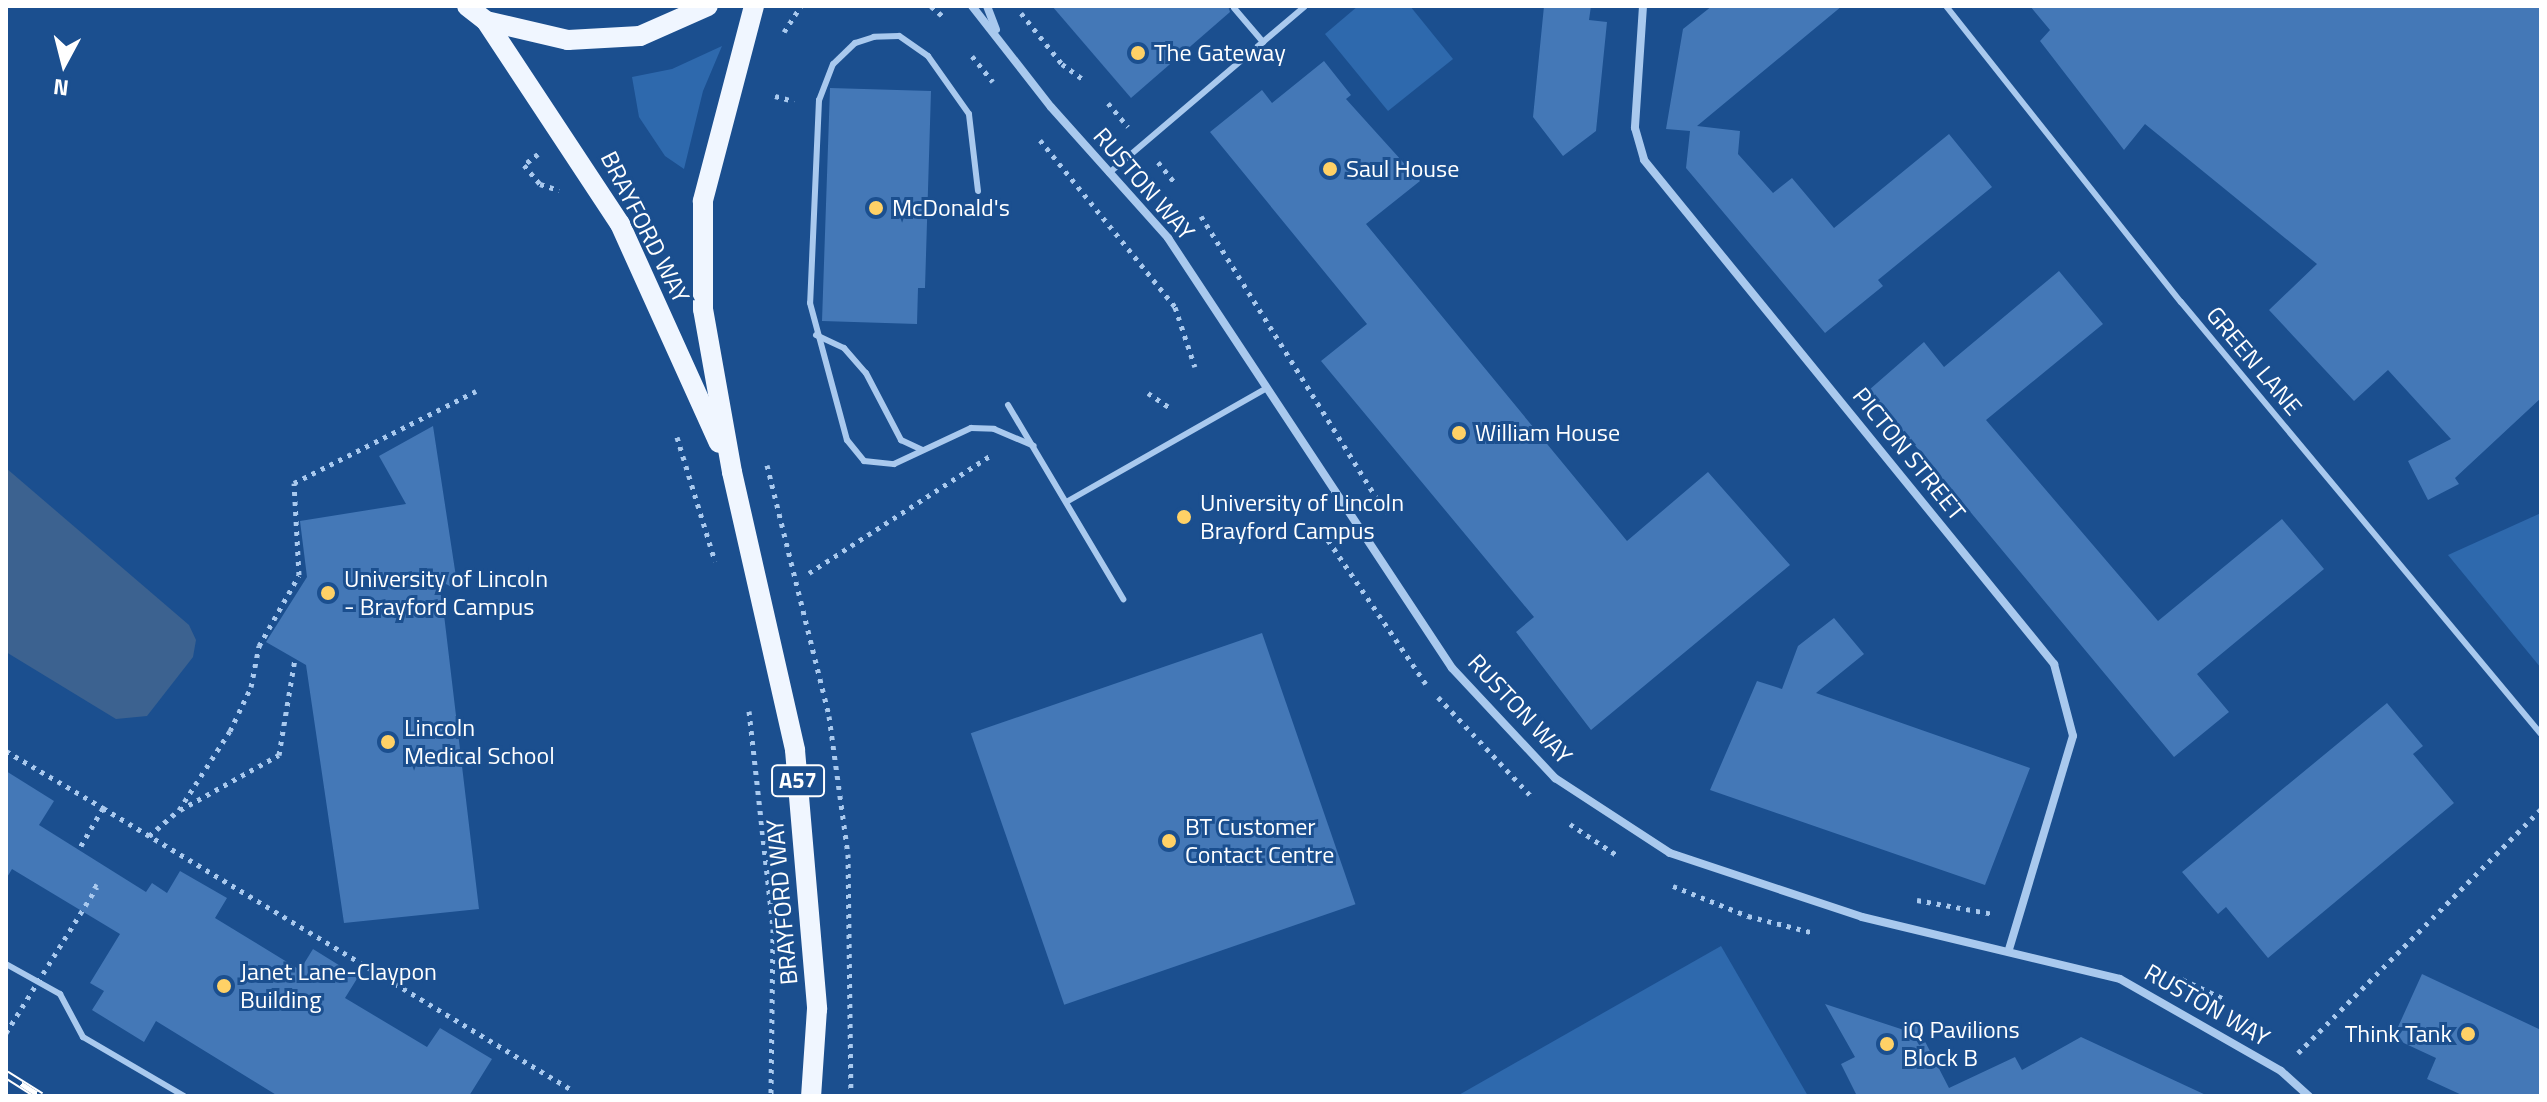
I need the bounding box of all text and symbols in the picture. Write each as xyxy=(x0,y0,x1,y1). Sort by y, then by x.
north arrow xyxy=(24,24,104,104)
place label: The Gateway xyxy=(1154,39,1286,67)
marker: The Gateway xyxy=(1129,44,1147,62)
text: N xyxy=(51,70,71,106)
street label: RUSTON WAY xyxy=(1087,122,1201,246)
street label: BRAYFORD WAY xyxy=(594,146,696,308)
place label: Saul House xyxy=(1346,155,1459,183)
marker: Saul House xyxy=(1321,160,1339,178)
place label: McDonald's xyxy=(892,194,1010,222)
marker: McDonald's xyxy=(867,199,885,217)
street label: GREEN LANE xyxy=(2200,301,2308,421)
street label: PICTON STREET xyxy=(1847,382,1971,526)
place label: William House xyxy=(1475,419,1620,447)
marker: William House xyxy=(1450,424,1468,442)
place label: University of Lincoln Brayford Campus xyxy=(1200,489,1404,545)
marker: University of Lincoln Brayford Campus xyxy=(1175,508,1193,526)
place label: University of Lincoln - Brayford Campus xyxy=(344,565,548,621)
marker: University of Lincoln - Brayford Campus xyxy=(319,584,337,602)
street label: RUSTON WAY xyxy=(1462,648,1578,770)
place label: Lincoln Medical School xyxy=(404,714,555,770)
marker: Lincoln Medical School xyxy=(379,733,397,751)
road number: A57 xyxy=(770,763,826,799)
place label: BT Customer Contact Centre xyxy=(1185,813,1334,869)
street label: BRAYFORD WAY xyxy=(760,818,804,986)
marker: BT Customer Contact Centre xyxy=(1160,832,1178,850)
place label: Janet Lane-Claypon Building xyxy=(240,958,437,1014)
street label: RUSTON WAY xyxy=(2139,958,2275,1052)
marker: Janet Lane-Claypon Building xyxy=(215,977,233,995)
place label: iQ Pavilions Block B xyxy=(1903,1016,2020,1072)
place label: Think Tank xyxy=(2345,1020,2452,1048)
marker: Think Tank xyxy=(2459,1025,2477,1043)
marker: iQ Pavilions Block B xyxy=(1878,1035,1896,1053)

